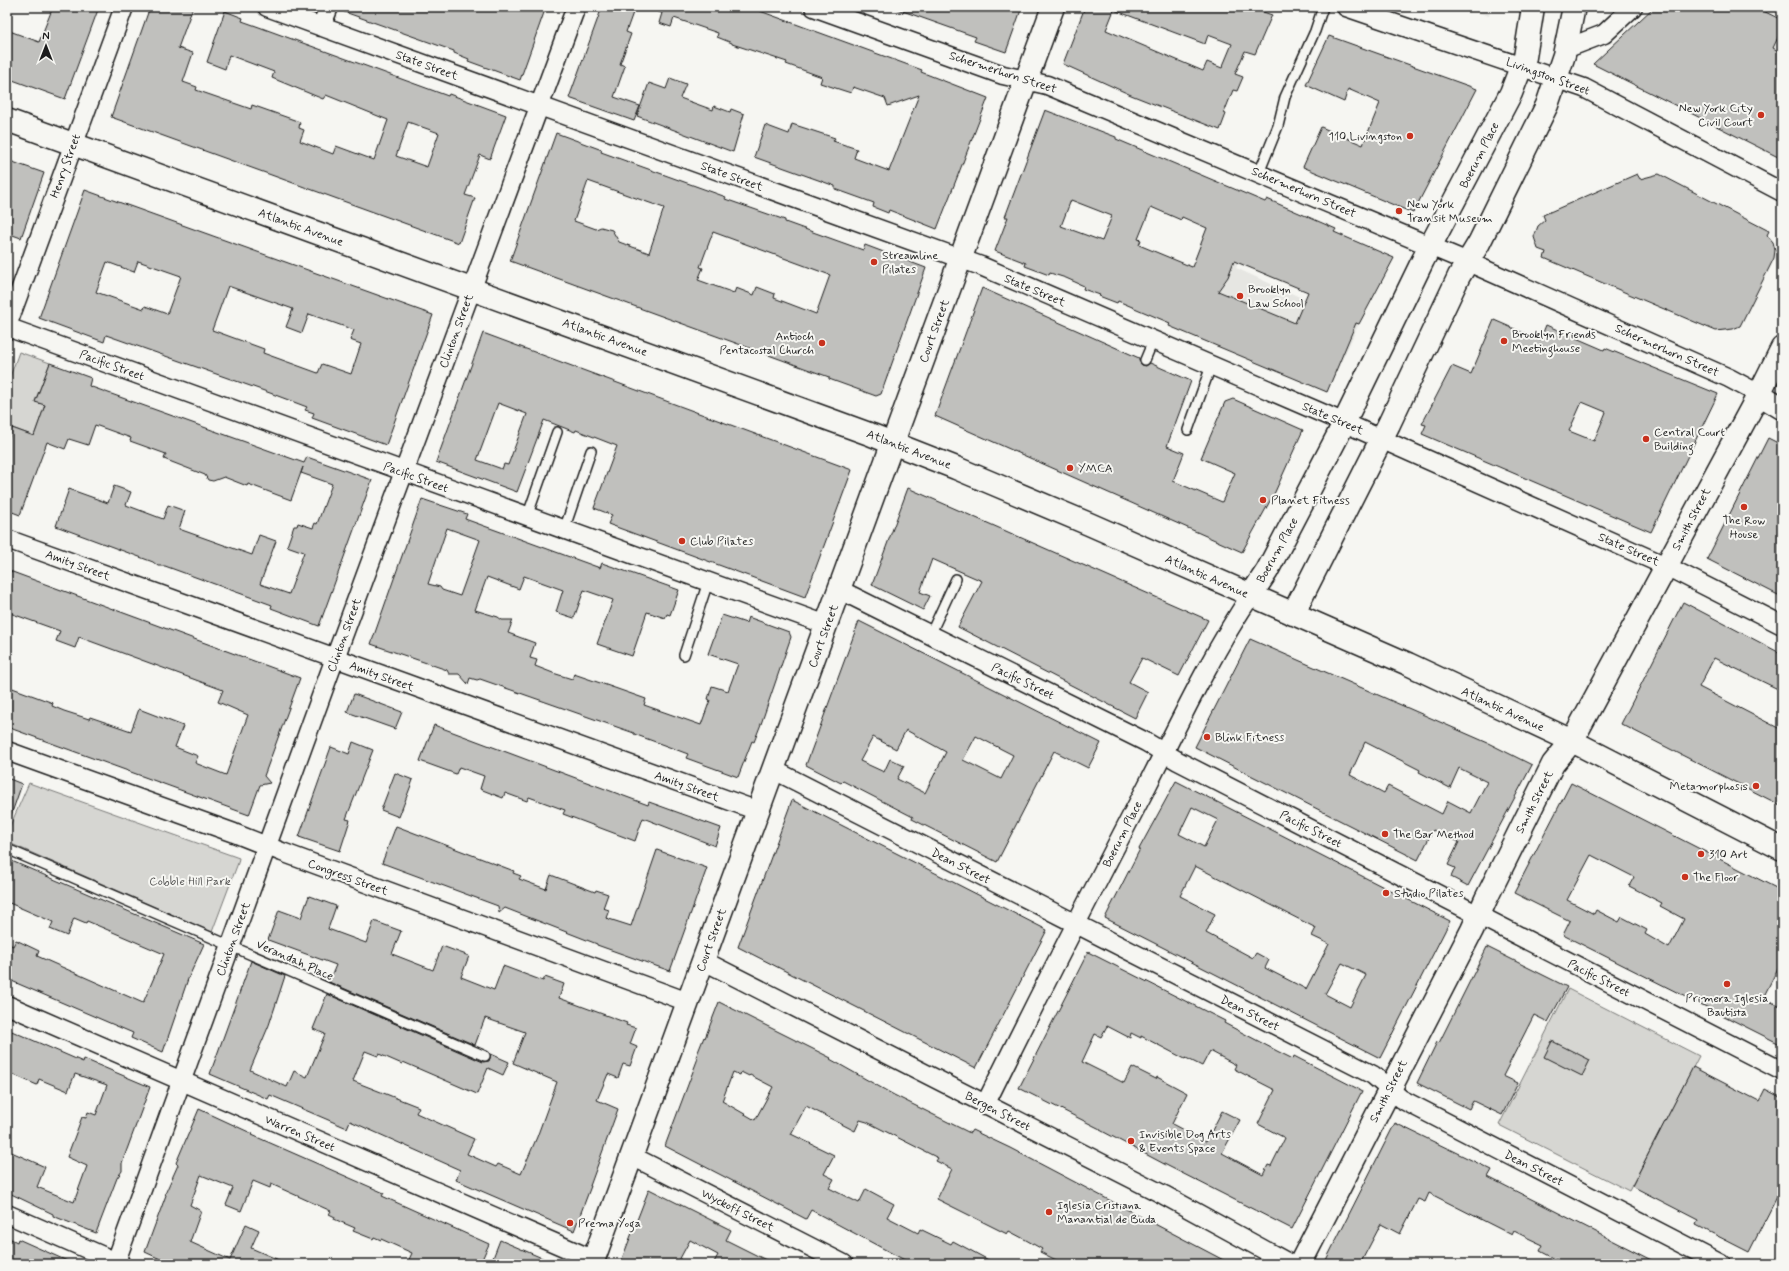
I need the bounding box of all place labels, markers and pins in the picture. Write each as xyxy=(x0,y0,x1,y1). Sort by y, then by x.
place label: New York City Civil Court xyxy=(1679,101,1753,131)
marker: New York City Civil Court xyxy=(1756,110,1766,120)
place label: 110 Livingston xyxy=(1329,129,1402,145)
marker: 110 Livingston xyxy=(1405,131,1415,141)
place label: New York Transit Museum xyxy=(1407,197,1493,227)
marker: New York Transit Museum xyxy=(1394,206,1404,216)
place label: Streamline Pilates xyxy=(882,248,938,278)
marker: Streamline Pilates xyxy=(869,257,879,267)
place label: Brooklyn Law School xyxy=(1248,282,1304,312)
marker: Brooklyn Law School xyxy=(1235,291,1245,301)
place label: Brooklyn Friends Meetinghouse xyxy=(1512,327,1596,358)
place label: Antioch Pentacostal Church xyxy=(719,329,814,359)
marker: Brooklyn Friends Meetinghouse xyxy=(1499,336,1509,346)
marker: Antioch Pentacostal Church xyxy=(817,338,827,348)
place label: Central Court Building xyxy=(1654,425,1726,456)
marker: Central Court Building xyxy=(1641,434,1651,444)
place label: YMCA xyxy=(1078,461,1113,477)
marker: YMCA xyxy=(1065,463,1075,473)
place label: Planet Fitness xyxy=(1271,493,1350,509)
marker: Planet Fitness xyxy=(1258,495,1268,505)
marker: The Row House xyxy=(1739,502,1749,512)
place label: The Row House xyxy=(1723,513,1765,543)
place label: Club Pilates xyxy=(690,534,754,550)
marker: Club Pilates xyxy=(677,536,687,546)
place label: Blink Fitness xyxy=(1215,730,1285,746)
marker: Blink Fitness xyxy=(1202,732,1212,742)
place label: Metamorphosis xyxy=(1669,779,1748,795)
marker: Metamorphosis xyxy=(1751,781,1761,791)
place label: The Bar Method xyxy=(1393,827,1474,843)
marker: The Bar Method xyxy=(1380,829,1390,839)
place label: 310 Art xyxy=(1709,847,1748,863)
marker: 310 Art xyxy=(1696,849,1706,859)
place label: The Floor xyxy=(1693,870,1738,886)
marker: The Floor xyxy=(1680,872,1690,882)
place label: Studio Pilates xyxy=(1394,886,1464,902)
marker: Studio Pilates xyxy=(1381,888,1391,898)
marker: Primera Iglesia Bautista xyxy=(1722,979,1732,989)
place label: Primera Iglesia Bautista xyxy=(1686,991,1768,1021)
place label: Invisible Dog Arts & Events Space xyxy=(1139,1127,1232,1157)
marker: Invisible Dog Arts & Events Space xyxy=(1126,1136,1136,1146)
place label: Iglesia Cristiana Manantial de Buda xyxy=(1057,1198,1156,1228)
marker: Iglesia Cristiana Manantial de Buda xyxy=(1044,1207,1054,1217)
place label: Prema Yoga xyxy=(578,1216,641,1233)
marker: Prema Yoga xyxy=(565,1218,575,1228)

